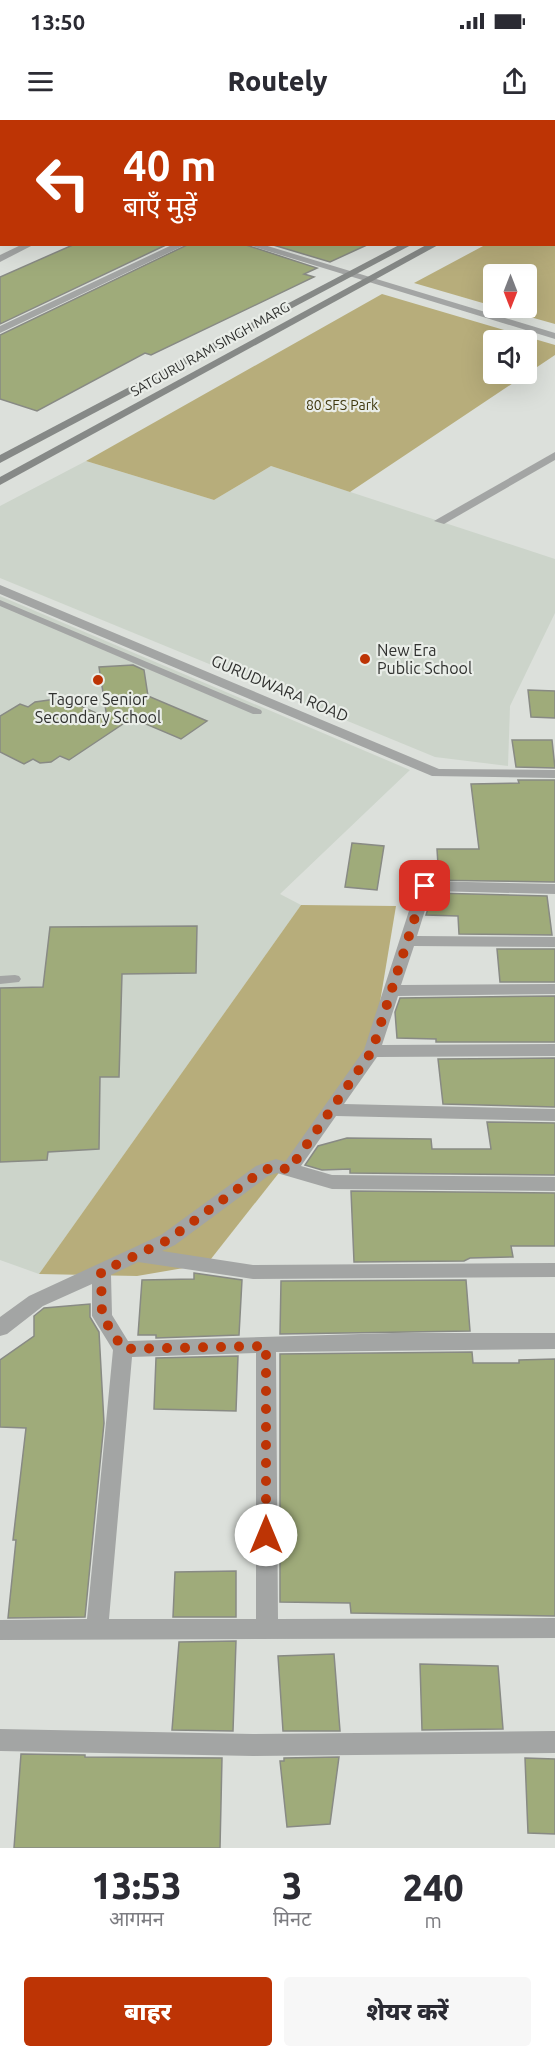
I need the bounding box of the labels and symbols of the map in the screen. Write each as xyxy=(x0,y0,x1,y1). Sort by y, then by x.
north arrow xyxy=(483,264,537,318)
street label: SATGURU RAM SINGH MARG xyxy=(128,298,292,400)
park label: 80 SFS Park xyxy=(306,397,378,413)
place label: New Era Public School xyxy=(377,641,472,677)
street label: GURUDWARA ROAD xyxy=(209,651,351,725)
marker: New Era Public School xyxy=(358,652,372,666)
marker: Tagore Senior Secondary School xyxy=(91,673,105,687)
place label: Tagore Senior Secondary School xyxy=(35,690,161,726)
pin xyxy=(399,860,450,911)
position arrow xyxy=(234,1503,298,1567)

